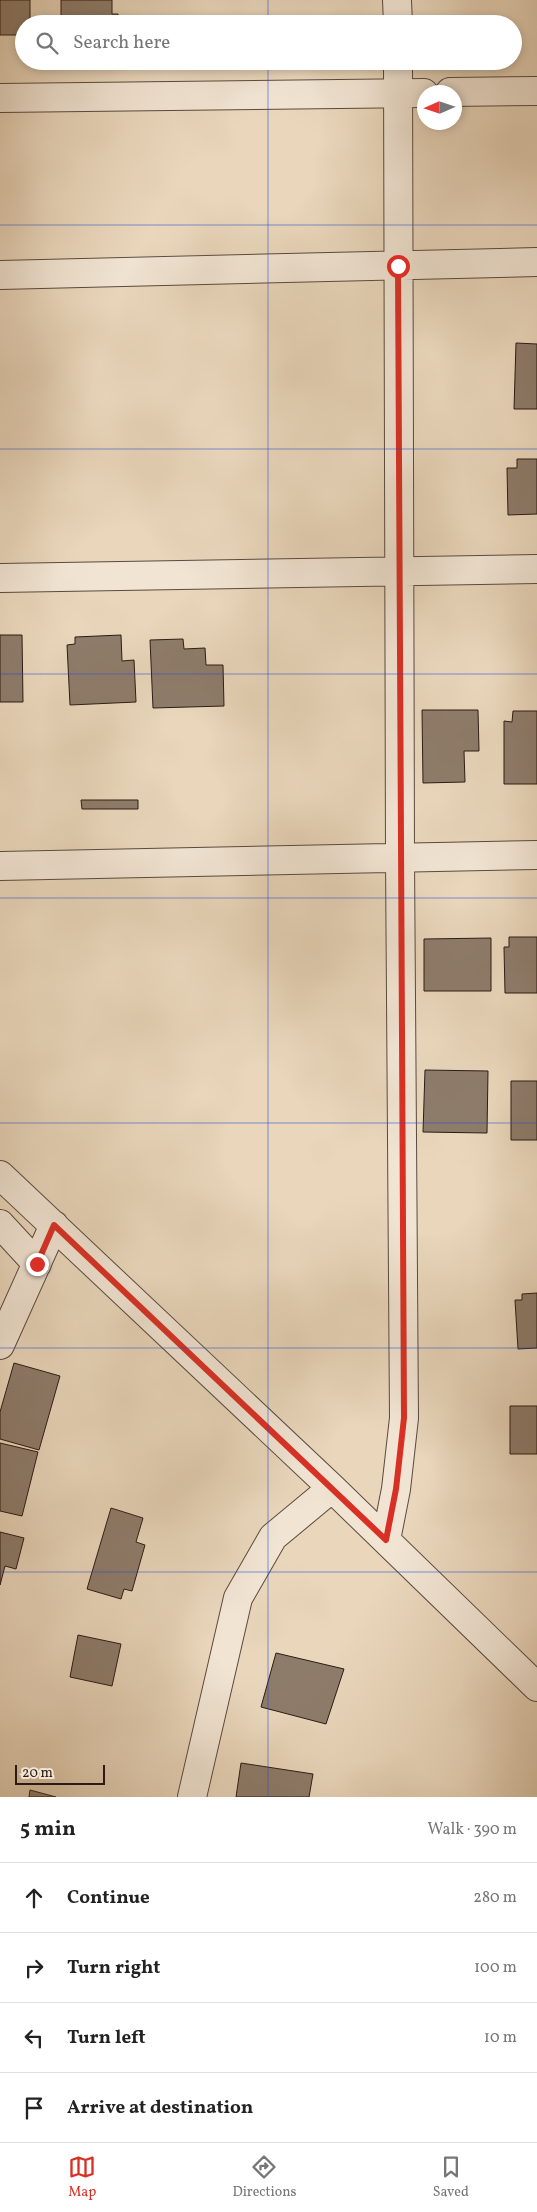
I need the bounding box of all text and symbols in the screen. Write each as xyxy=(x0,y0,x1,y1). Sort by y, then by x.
search box xyxy=(15,15,522,70)
icon: search xyxy=(33,29,61,57)
text: Search here xyxy=(73,30,170,56)
north arrow xyxy=(417,85,462,130)
route start xyxy=(387,255,410,278)
route end xyxy=(26,1253,49,1276)
scale bar xyxy=(15,1762,105,1785)
text: 20 m xyxy=(22,1764,53,1783)
text: 5 min xyxy=(20,1815,76,1844)
text: Walk · 390 m xyxy=(428,1819,517,1841)
icon: ahead xyxy=(20,1884,48,1912)
text: Continue xyxy=(67,1885,150,1911)
text: 280 m xyxy=(473,1887,517,1909)
icon: right xyxy=(20,1954,48,1982)
text: Turn right xyxy=(67,1955,160,1981)
text: 100 m xyxy=(474,1957,517,1979)
icon: left xyxy=(20,2024,48,2052)
text: Turn left xyxy=(67,2025,146,2051)
text: 10 m xyxy=(484,2027,517,2049)
icon: arrive xyxy=(20,2094,48,2122)
text: Arrive at destination xyxy=(67,2095,253,2121)
tab: Map xyxy=(68,2153,96,2202)
tab: Directions xyxy=(232,2153,297,2202)
tab: Saved xyxy=(433,2153,469,2202)

